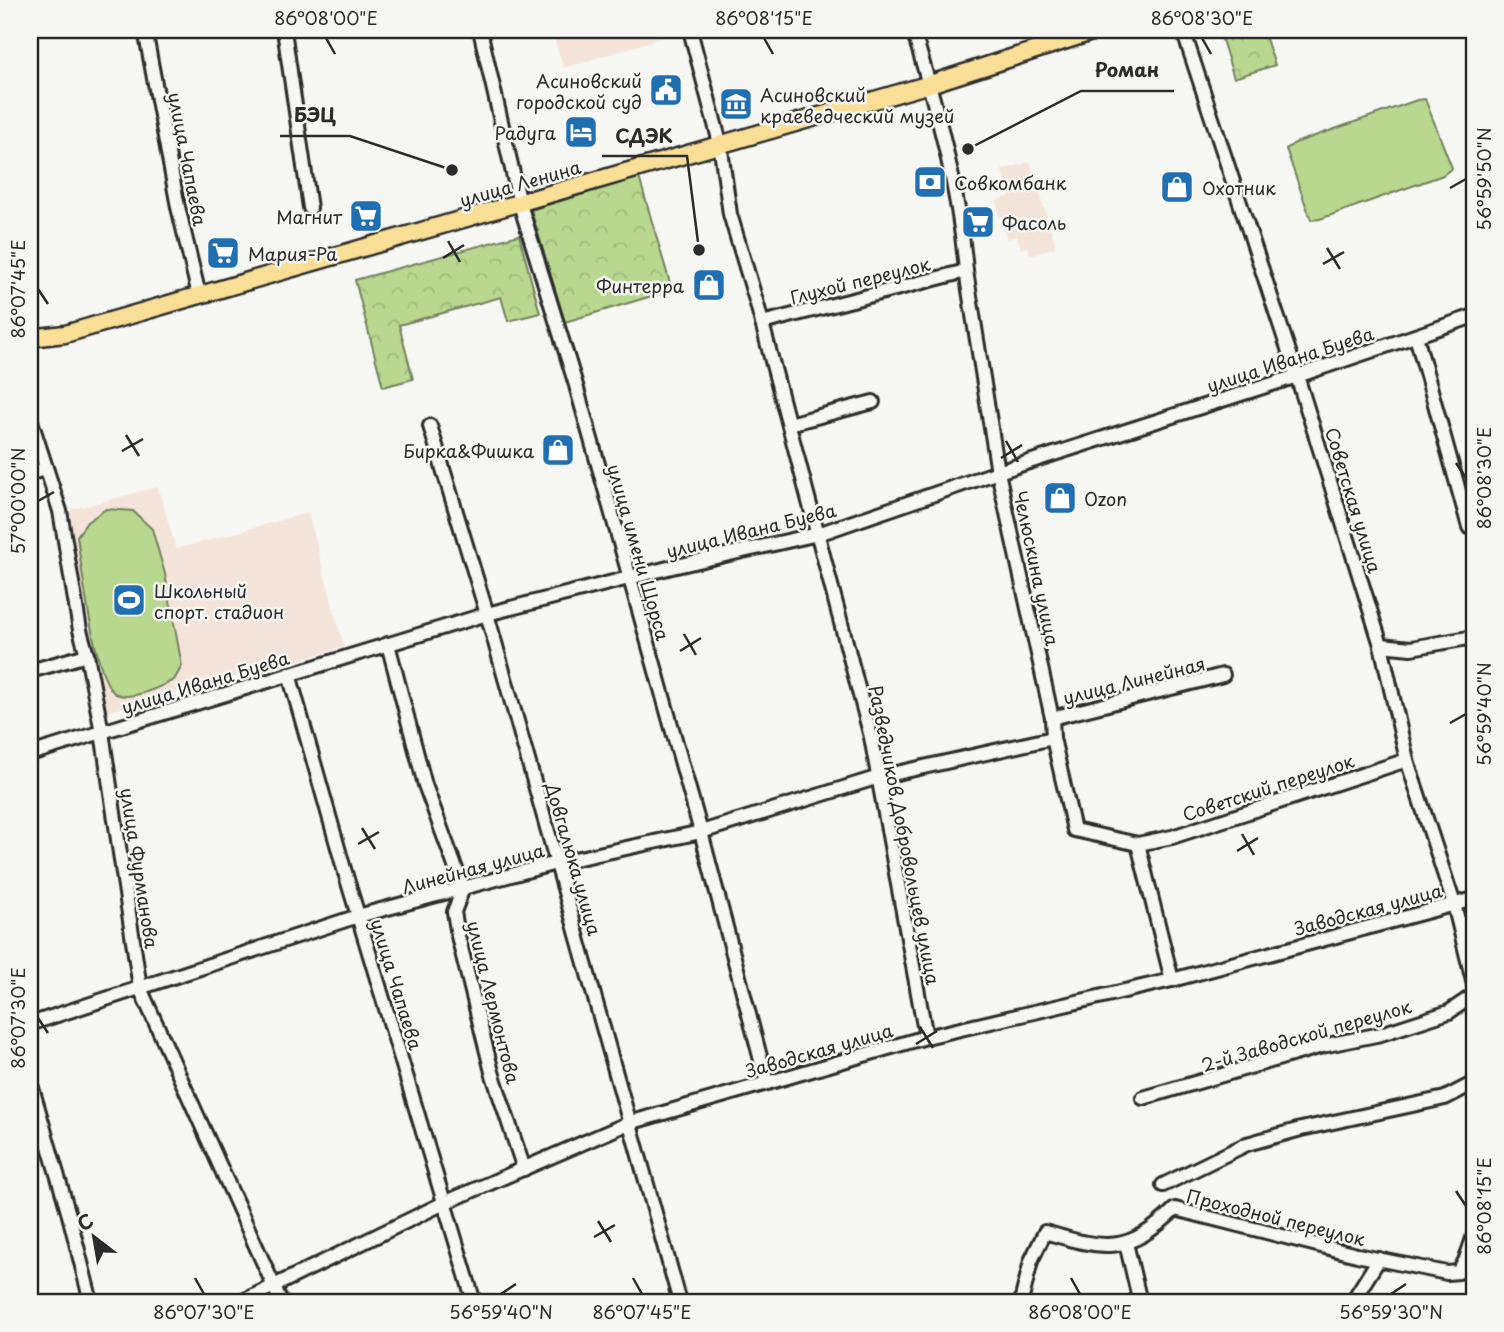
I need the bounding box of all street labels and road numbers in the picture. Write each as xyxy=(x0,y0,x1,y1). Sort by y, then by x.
street label: улица Чапаева xyxy=(162,90,214,229)
street label: улица Ленина xyxy=(456,153,584,213)
street label: Глухой переулок xyxy=(787,249,933,310)
street label: улица Ивана Буева xyxy=(1203,319,1378,399)
street label: Советская улица xyxy=(1319,424,1389,577)
street label: улица имени Щорса xyxy=(601,461,677,644)
street label: Челюскина улица xyxy=(1007,488,1067,649)
street label: улица Ивана Буева xyxy=(663,496,839,564)
street label: улица Ивана Буева xyxy=(118,643,293,720)
street label: улица Линейная xyxy=(1060,649,1208,711)
street label: Разведчиков Добровольцев улица xyxy=(863,683,947,988)
street label: Советский переулок xyxy=(1179,746,1358,827)
street label: Довгалюка улица xyxy=(539,779,609,939)
street label: улица Фурманова xyxy=(114,786,166,951)
street label: Линейная улица xyxy=(399,836,548,900)
street label: Заводская улица xyxy=(1291,876,1446,942)
street label: улица Чапаева xyxy=(364,915,430,1054)
street label: улица Лермонтова xyxy=(461,918,528,1087)
street label: 2-й Заводской переулок xyxy=(1198,992,1414,1078)
street label: Заводская улица xyxy=(742,1016,897,1084)
street label: Проходной переулок xyxy=(1184,1182,1368,1252)

